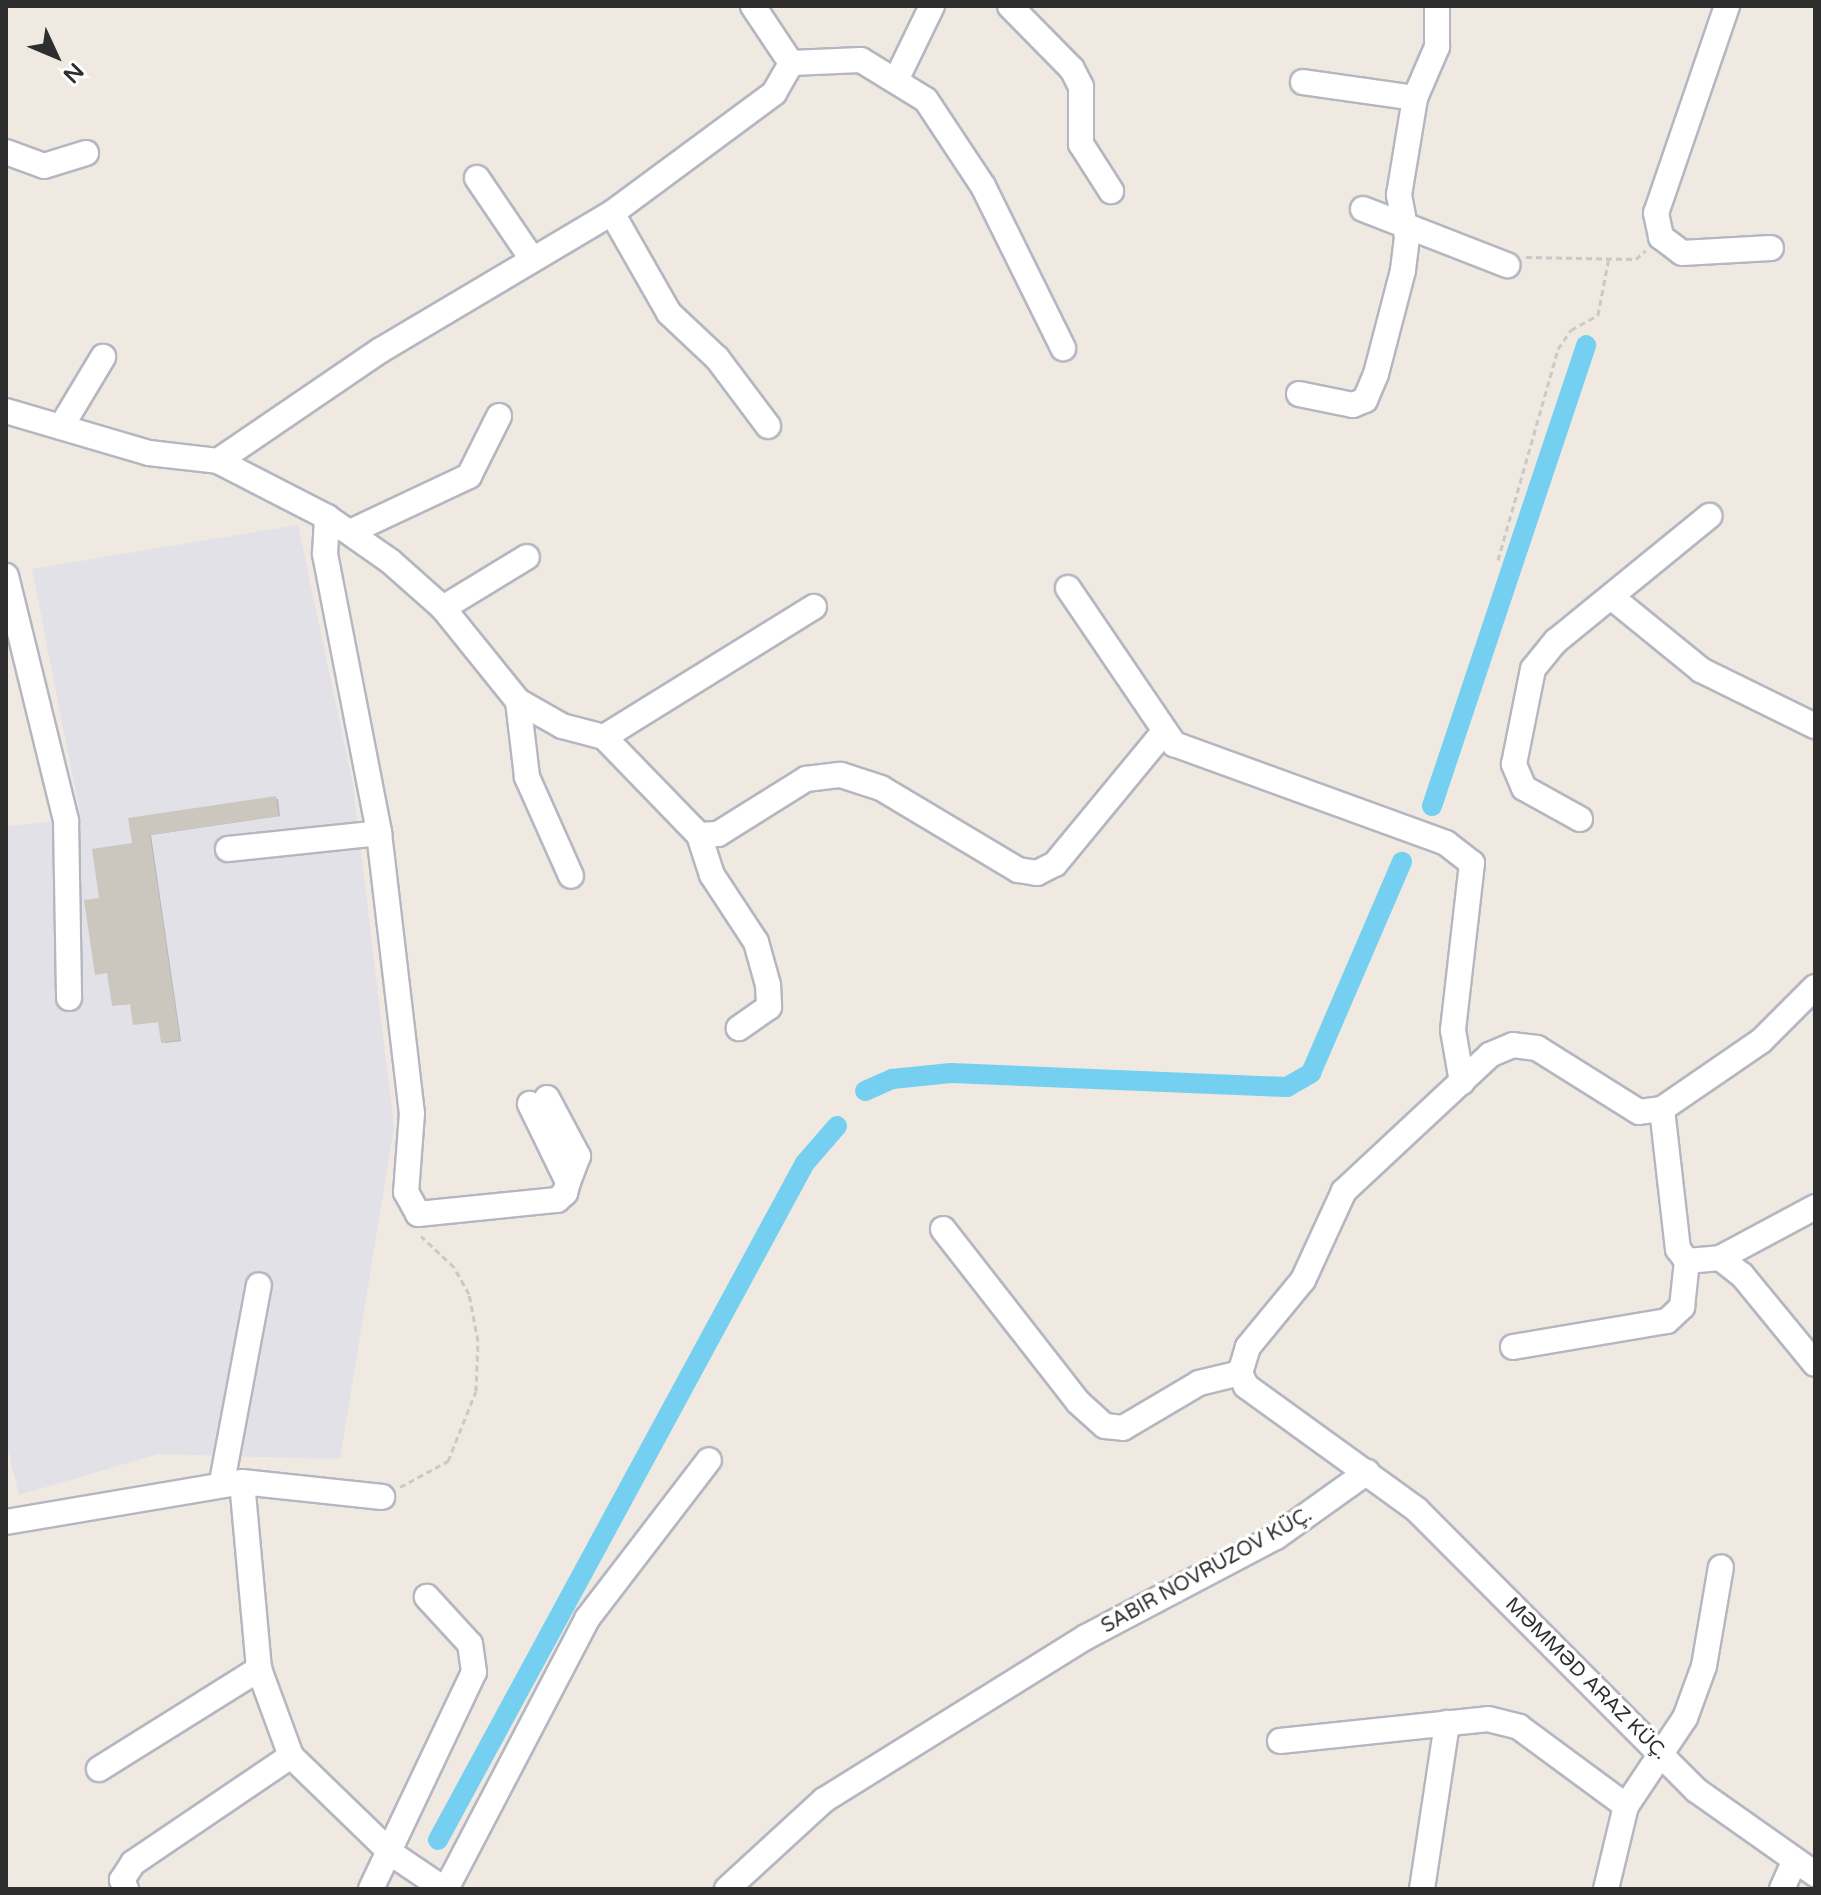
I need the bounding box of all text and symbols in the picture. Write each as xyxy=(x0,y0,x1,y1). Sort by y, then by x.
north arrow xyxy=(16,16,96,96)
text: N xyxy=(58,57,89,88)
street label: SABIR NOVRUZOV KÜÇ. xyxy=(1098,1503,1316,1639)
street label: MƏMMƏD ARAZ KÜÇ. xyxy=(1500,1593,1672,1765)

